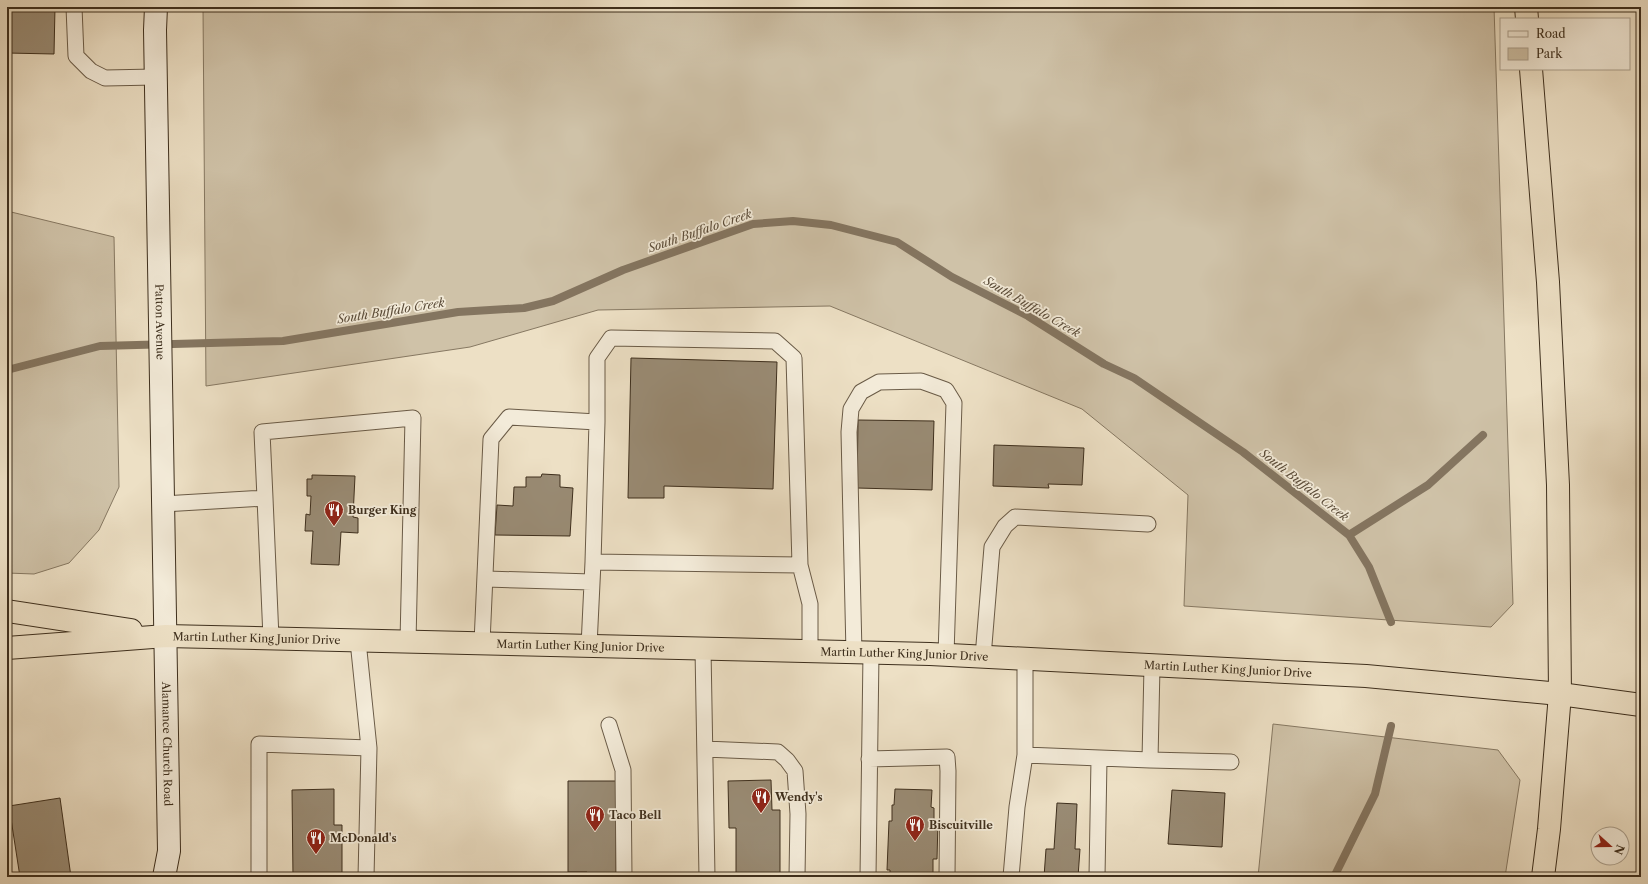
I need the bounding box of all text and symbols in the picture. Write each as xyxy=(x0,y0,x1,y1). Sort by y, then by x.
legend xyxy=(1500,18,1630,70)
text: Road xyxy=(1536,26,1566,41)
text: Park xyxy=(1536,46,1563,61)
water label: South Buffalo Creek xyxy=(645,206,754,256)
water label: South Buffalo Creek xyxy=(981,272,1084,341)
street label: Patton Avenue xyxy=(152,284,168,360)
water label: South Buffalo Creek xyxy=(335,294,446,327)
water label: South Buffalo Creek xyxy=(1256,445,1352,524)
restaurant icon: Burger King xyxy=(323,499,345,527)
place label: Burger King xyxy=(348,503,417,517)
street label: Martin Luther King Junior Drive xyxy=(172,629,341,647)
street label: Martin Luther King Junior Drive xyxy=(496,637,665,655)
street label: Martin Luther King Junior Drive xyxy=(820,644,989,664)
street label: Martin Luther King Junior Drive xyxy=(1144,658,1312,680)
street label: Alamance Church Road xyxy=(159,680,175,807)
restaurant icon: Wendy's xyxy=(750,786,772,814)
place label: Wendy's xyxy=(774,790,823,804)
restaurant icon: Taco Bell xyxy=(584,804,606,832)
place label: Taco Bell xyxy=(609,808,661,822)
restaurant icon: Biscuitville xyxy=(904,814,926,842)
place label: Biscuitville xyxy=(929,818,993,832)
north arrow xyxy=(1590,826,1630,866)
restaurant icon: McDonald's xyxy=(305,827,327,855)
place label: McDonald's xyxy=(330,831,397,845)
text: N xyxy=(1611,843,1628,857)

